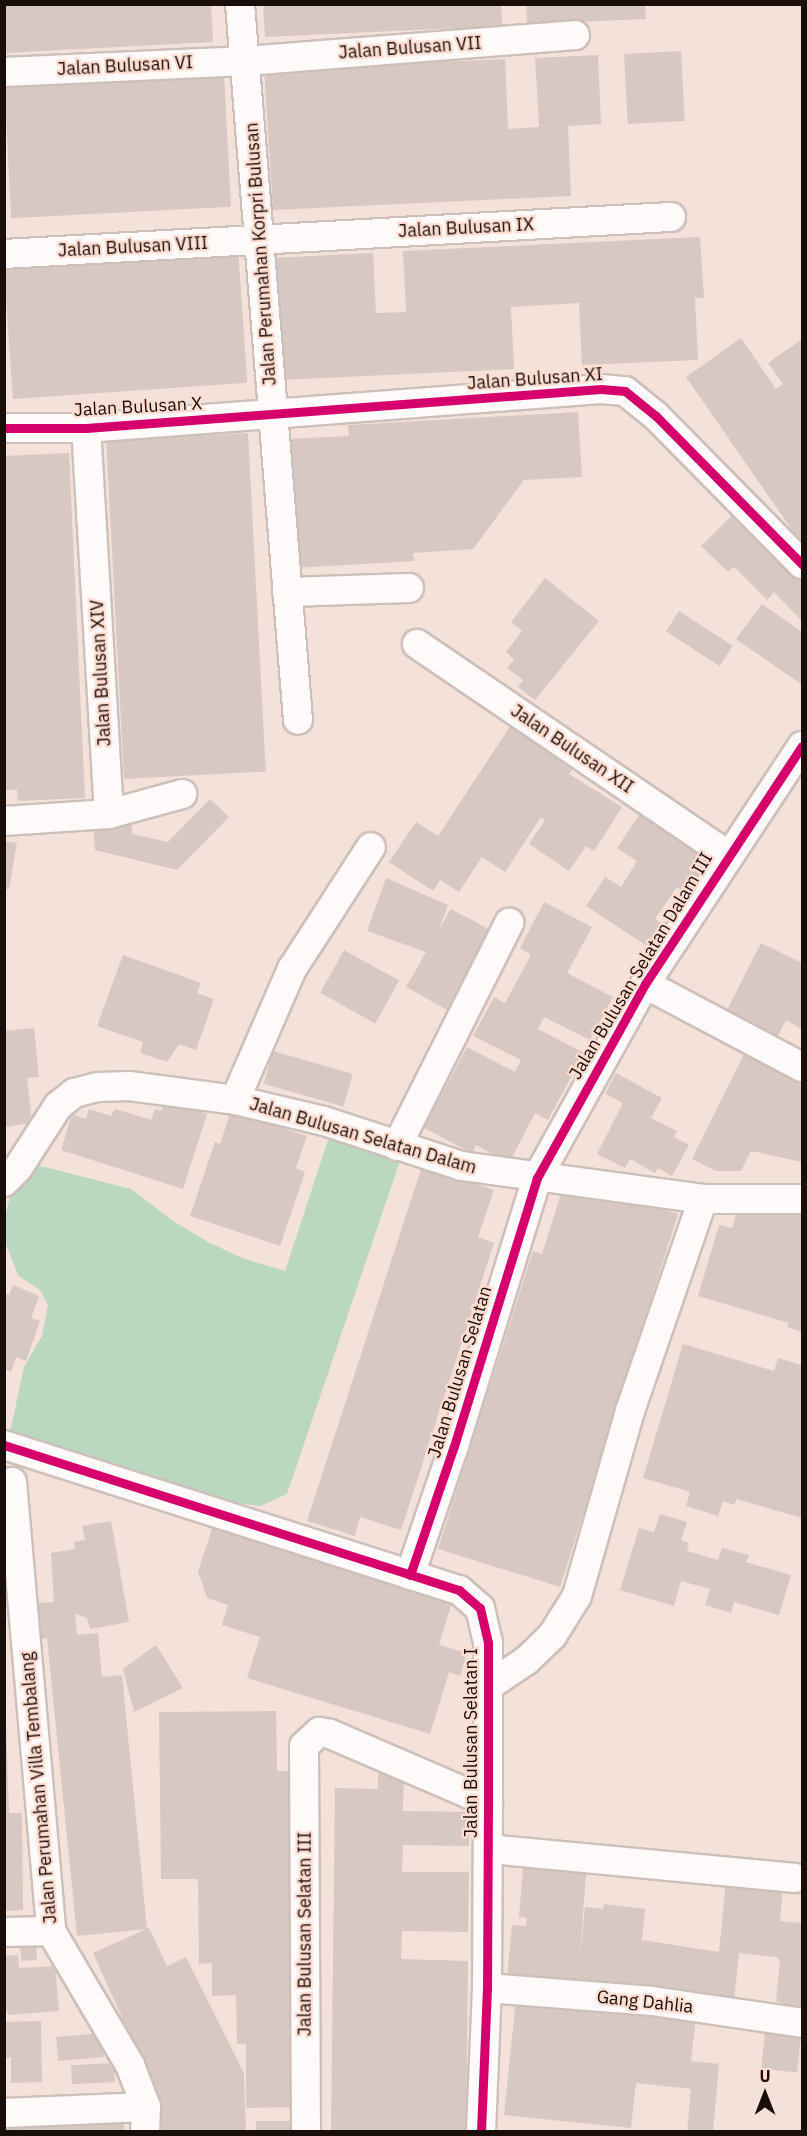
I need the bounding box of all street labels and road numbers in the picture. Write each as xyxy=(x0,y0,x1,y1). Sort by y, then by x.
street label: Jalan Bulusan VII xyxy=(338,32,482,64)
street label: Jalan Bulusan VI xyxy=(57,52,193,80)
street label: Jalan Perumahan Korpri Bulusan xyxy=(241,122,281,386)
street label: Jalan Bulusan IX xyxy=(398,214,534,242)
street label: Jalan Bulusan VIII xyxy=(57,232,209,262)
street label: Jalan Bulusan XI xyxy=(466,363,604,395)
street label: Jalan Bulusan X xyxy=(73,393,203,421)
street label: Jalan Bulusan XIV xyxy=(86,599,116,747)
street label: Jalan Bulusan XII xyxy=(507,700,637,798)
street label: Jalan Bulusan Selatan Dalam III xyxy=(565,849,717,1083)
street label: Jalan Bulusan Selatan Dalam xyxy=(247,1093,479,1179)
street label: Jalan Bulusan Selatan xyxy=(424,1283,496,1461)
street label: Jalan Bulusan Selatan I xyxy=(460,1648,482,1838)
street label: Jalan Perumahan Villa Tembalang xyxy=(16,1651,62,1925)
street label: Jalan Bulusan Selatan III xyxy=(294,1832,316,2036)
street label: Gang Dahlia xyxy=(596,1986,694,2018)

